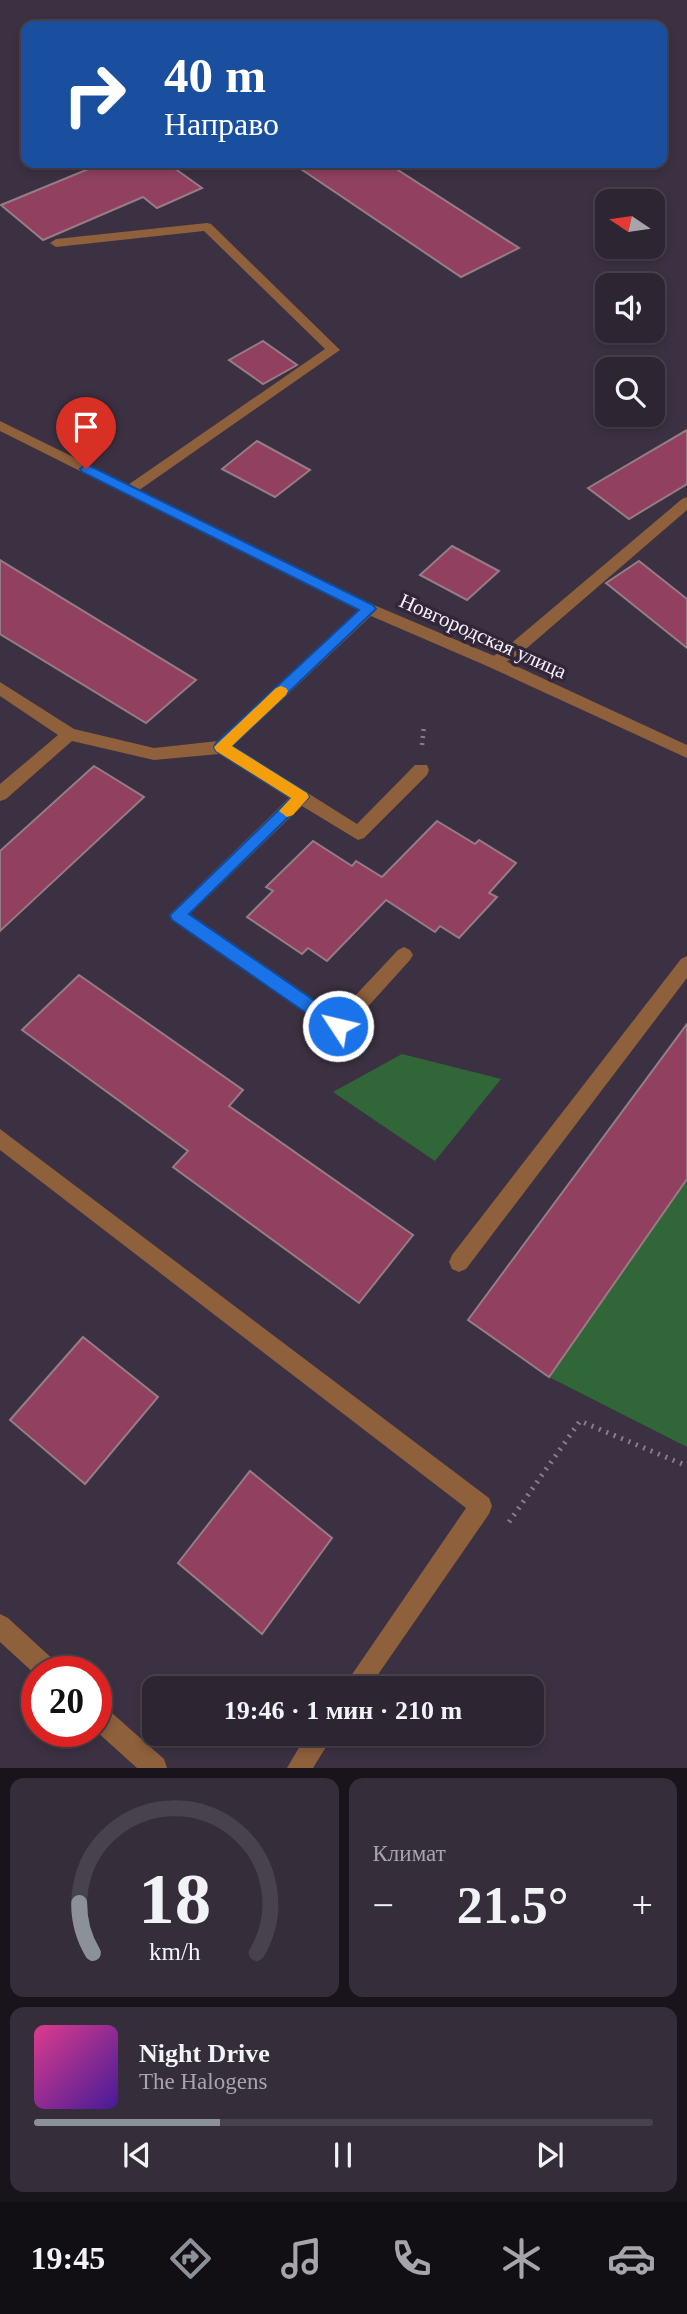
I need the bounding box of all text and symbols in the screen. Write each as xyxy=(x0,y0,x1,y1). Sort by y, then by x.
text: 40 m xyxy=(164,48,266,103)
icon: right xyxy=(49,49,140,140)
text: Направо xyxy=(164,106,279,142)
north arrow xyxy=(595,189,665,259)
map controls xyxy=(595,189,665,427)
button: sound xyxy=(595,273,665,343)
button: search xyxy=(595,357,665,427)
pin xyxy=(56,397,116,469)
icon: arrive xyxy=(67,408,105,446)
street label: Новгородская улица xyxy=(396,588,571,684)
position arrow xyxy=(301,989,375,1063)
speed limit sign: 20 xyxy=(21,1656,112,1747)
text: 19:46 · 1 мин · 210 m xyxy=(224,1696,462,1725)
text: Климат xyxy=(373,1841,446,1866)
text: 18 xyxy=(138,1859,211,1940)
text: 21.5° xyxy=(457,1877,569,1934)
text: − xyxy=(373,1884,394,1926)
text: + xyxy=(632,1884,653,1926)
text: km/h xyxy=(149,1938,200,1965)
text: Night Drive xyxy=(139,2039,270,2068)
text: The Halogens xyxy=(139,2069,267,2094)
icon: previous xyxy=(118,2136,156,2174)
icon: pause xyxy=(324,2136,362,2174)
icon: next xyxy=(531,2136,569,2174)
icon: directions xyxy=(166,2234,215,2283)
icon: music xyxy=(277,2234,326,2283)
icon: phone xyxy=(387,2234,436,2283)
icon: climate xyxy=(497,2234,546,2283)
icon: car xyxy=(607,2234,656,2283)
text: 19:45 xyxy=(31,2240,105,2276)

